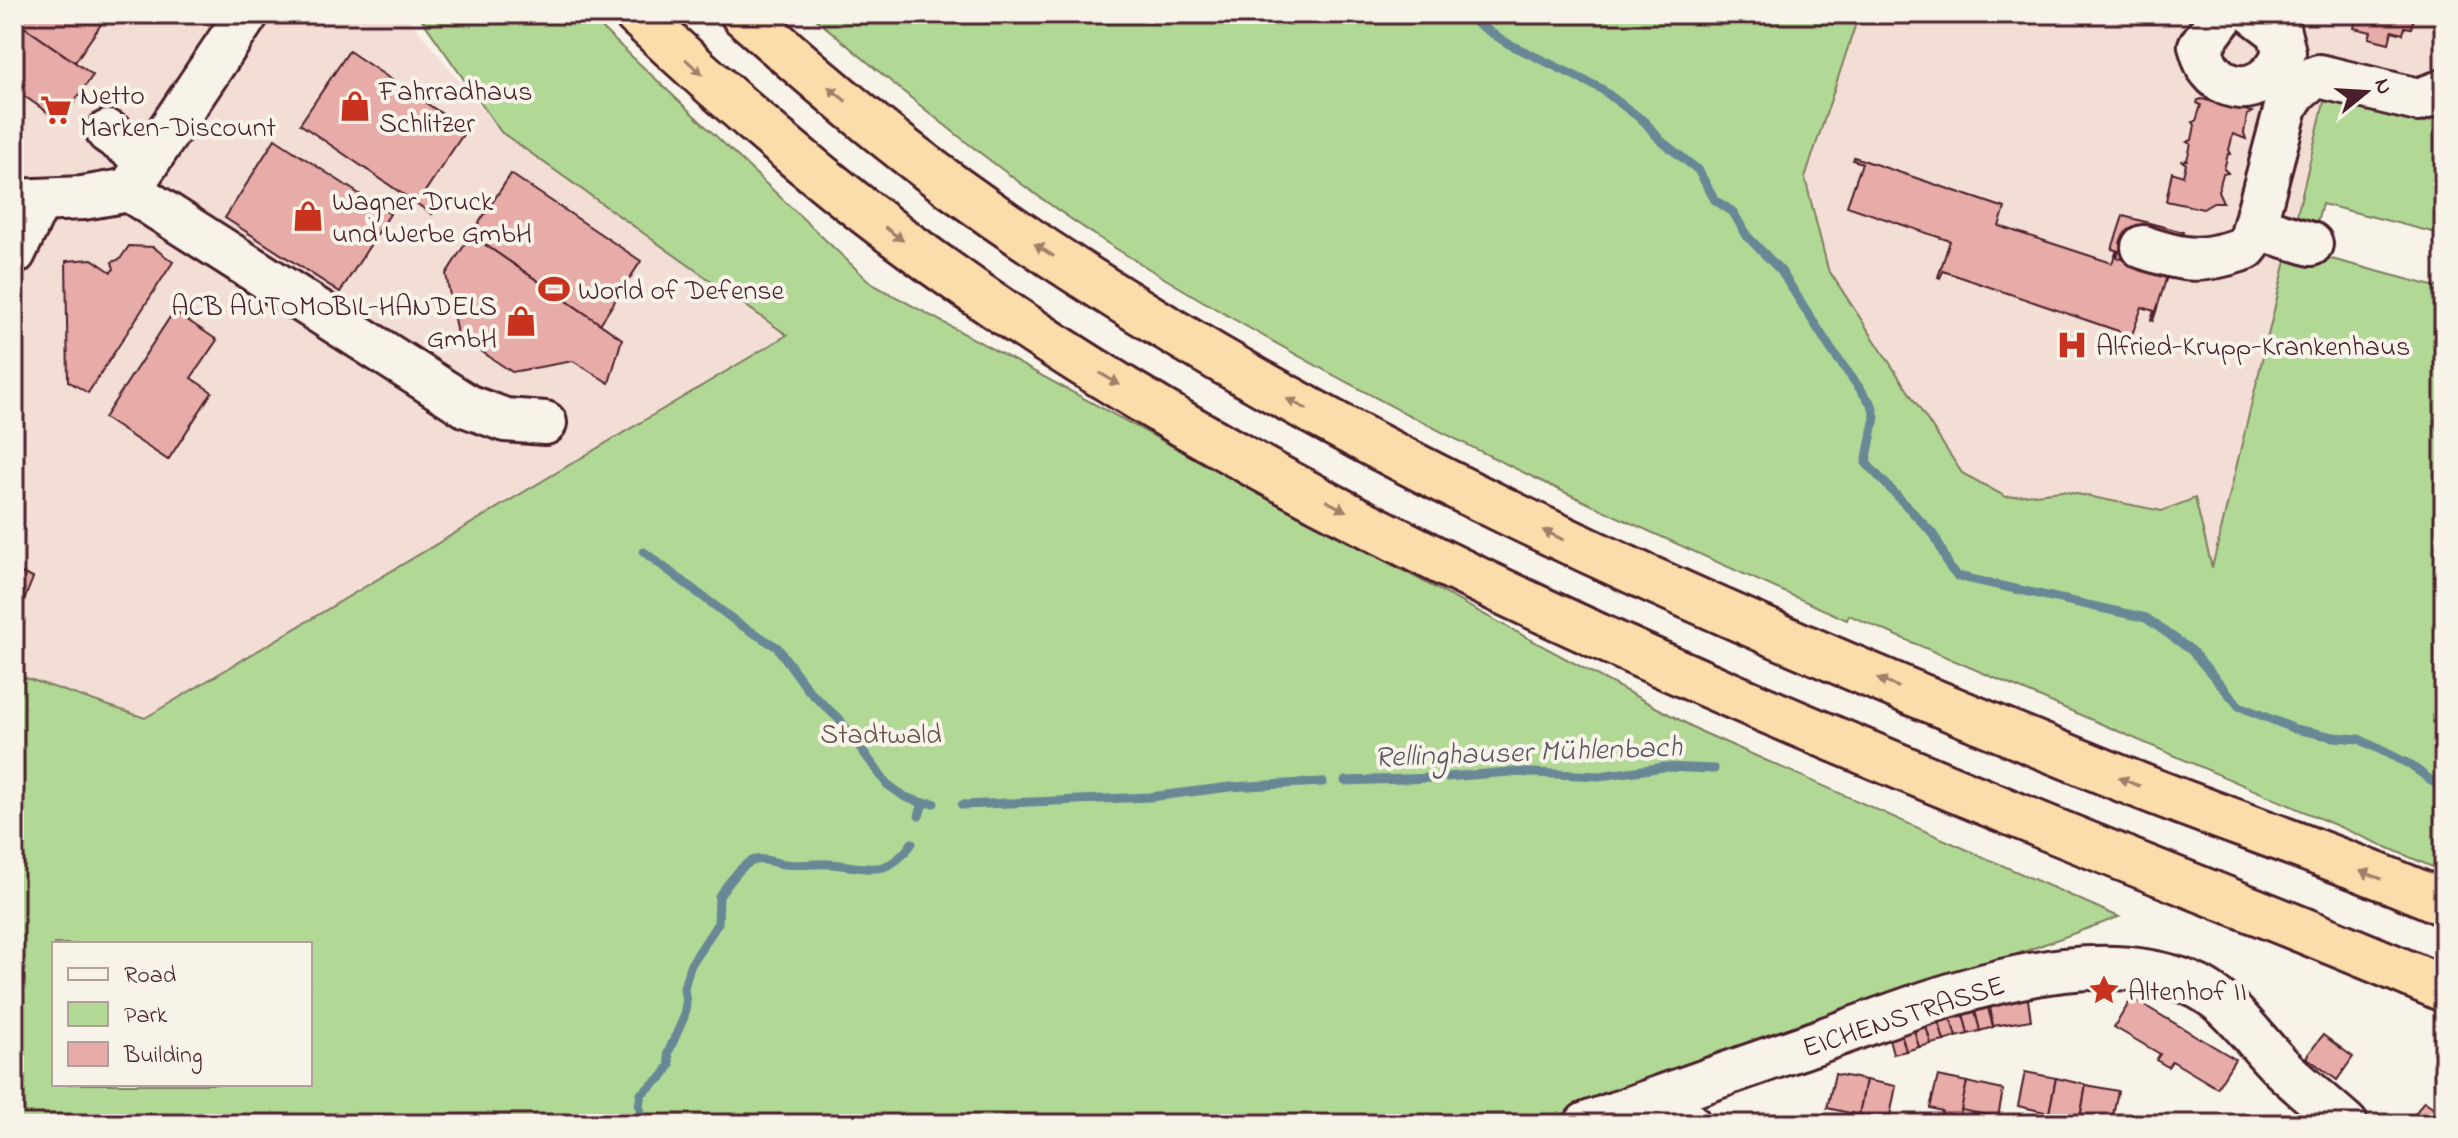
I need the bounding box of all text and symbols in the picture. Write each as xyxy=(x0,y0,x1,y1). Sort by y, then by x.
north arrow xyxy=(2326,52,2406,132)
one-way arrow xyxy=(685,58,704,76)
place label: Fahrradhaus Schlitzer xyxy=(378,73,532,146)
text: N xyxy=(2365,75,2400,99)
place label: Netto Marken-Discount xyxy=(80,77,276,150)
one-way arrow xyxy=(827,86,847,103)
shop icon: Fahrradhaus Schlitzer xyxy=(338,89,372,123)
supermarket icon: Netto Marken-Discount xyxy=(39,93,73,127)
place label: Wagner Druck und Werbe GmbH xyxy=(332,183,532,256)
shop icon: Wagner Druck und Werbe GmbH xyxy=(291,199,325,233)
one-way arrow xyxy=(884,225,904,241)
one-way arrow xyxy=(1033,244,1055,258)
sports icon: World of Defense xyxy=(537,272,571,306)
place label: World of Defense xyxy=(578,272,785,313)
place label: ACB AUTOMOBIL-HANDELS GmbH xyxy=(171,288,497,361)
shop icon: ACB AUTOMOBIL-HANDELS GmbH xyxy=(504,304,538,338)
hospital icon: Alfried-Krupp-Krankenhaus xyxy=(2055,328,2089,362)
place label: Alfried-Krupp-Krankenhaus xyxy=(2096,328,2410,369)
one-way arrow xyxy=(1099,371,1121,385)
one-way arrow xyxy=(1286,398,1308,412)
one-way arrow xyxy=(1325,499,1347,513)
one-way arrow xyxy=(1542,528,1565,542)
one-way arrow xyxy=(1876,677,1900,690)
park label: Stadtwald xyxy=(820,716,942,757)
water label: Rellinghauser Mühlenbach xyxy=(1373,727,1684,781)
one-way arrow xyxy=(2117,775,2141,788)
one-way arrow xyxy=(2359,868,2383,881)
legend xyxy=(52,942,312,1086)
text: Road xyxy=(124,959,177,994)
street label: EICHENSTRASSE xyxy=(1798,966,2011,1070)
place icon: Altenhof II xyxy=(2087,973,2121,1007)
place label: Altenhof II xyxy=(2128,973,2247,1014)
text: Park xyxy=(124,999,168,1034)
text: Building xyxy=(123,1039,203,1074)

